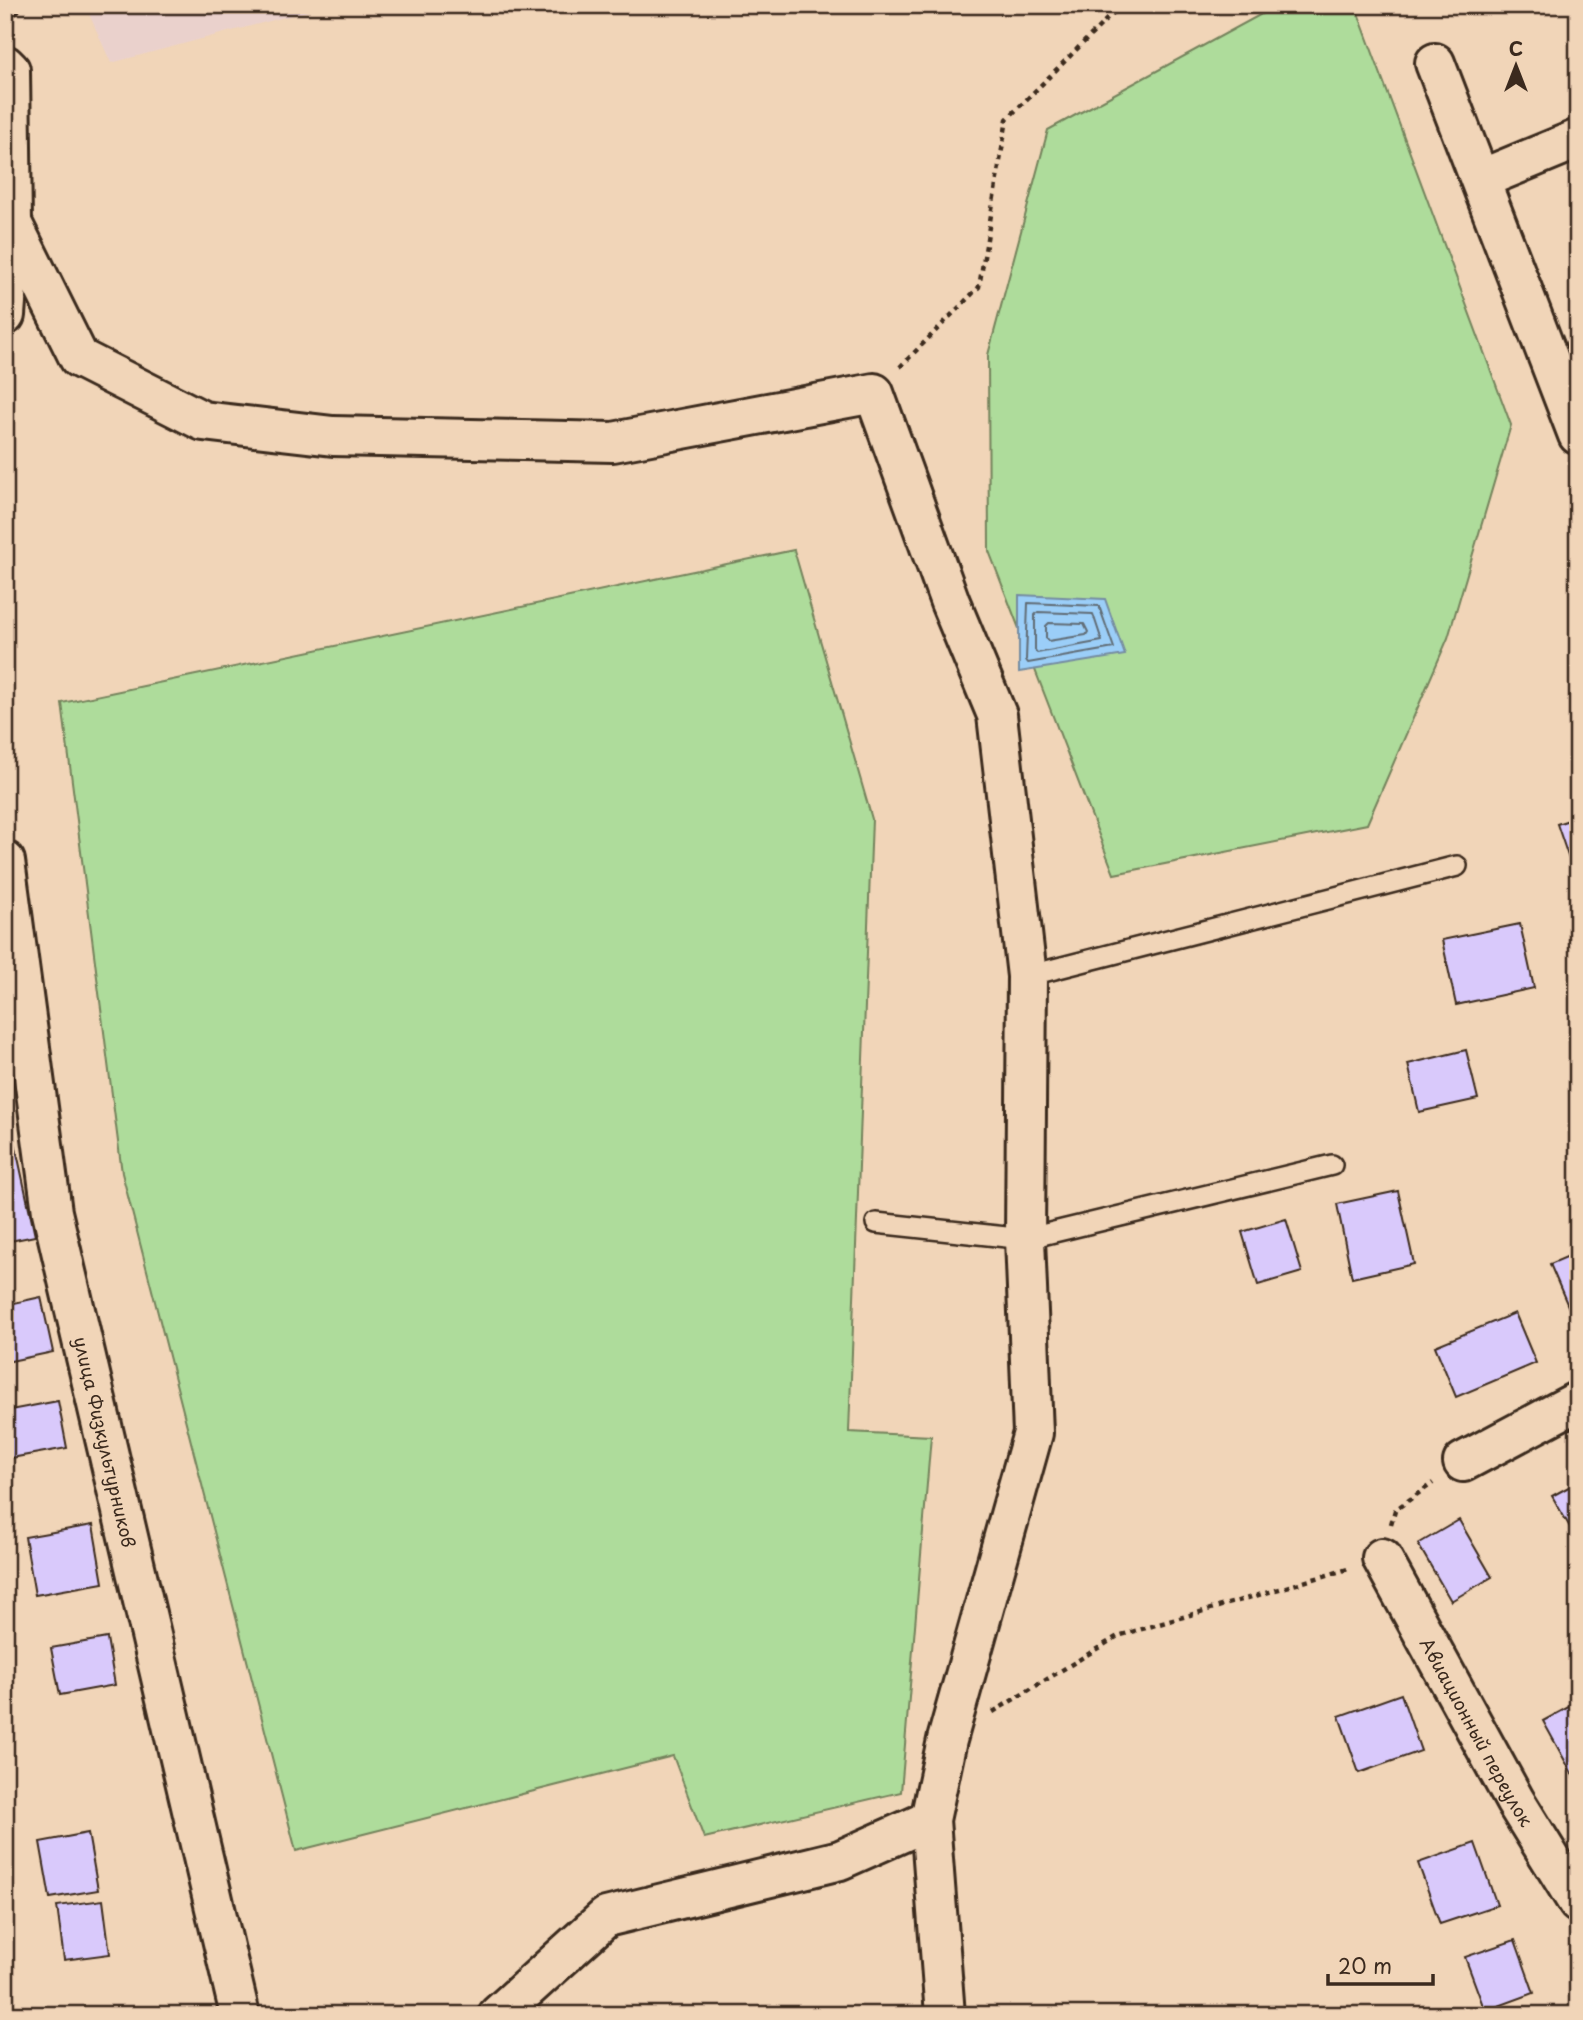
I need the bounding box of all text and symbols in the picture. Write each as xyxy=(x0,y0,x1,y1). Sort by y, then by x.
north arrow xyxy=(1482,32,1552,102)
text: С xyxy=(1509,34,1523,62)
street label: улица Физкультурников xyxy=(68,1334,144,1550)
street label: Авиационный переулок xyxy=(1414,1632,1541,1831)
scale bar xyxy=(1328,1943,1432,1987)
text: 20 m xyxy=(1338,1949,1392,1981)

